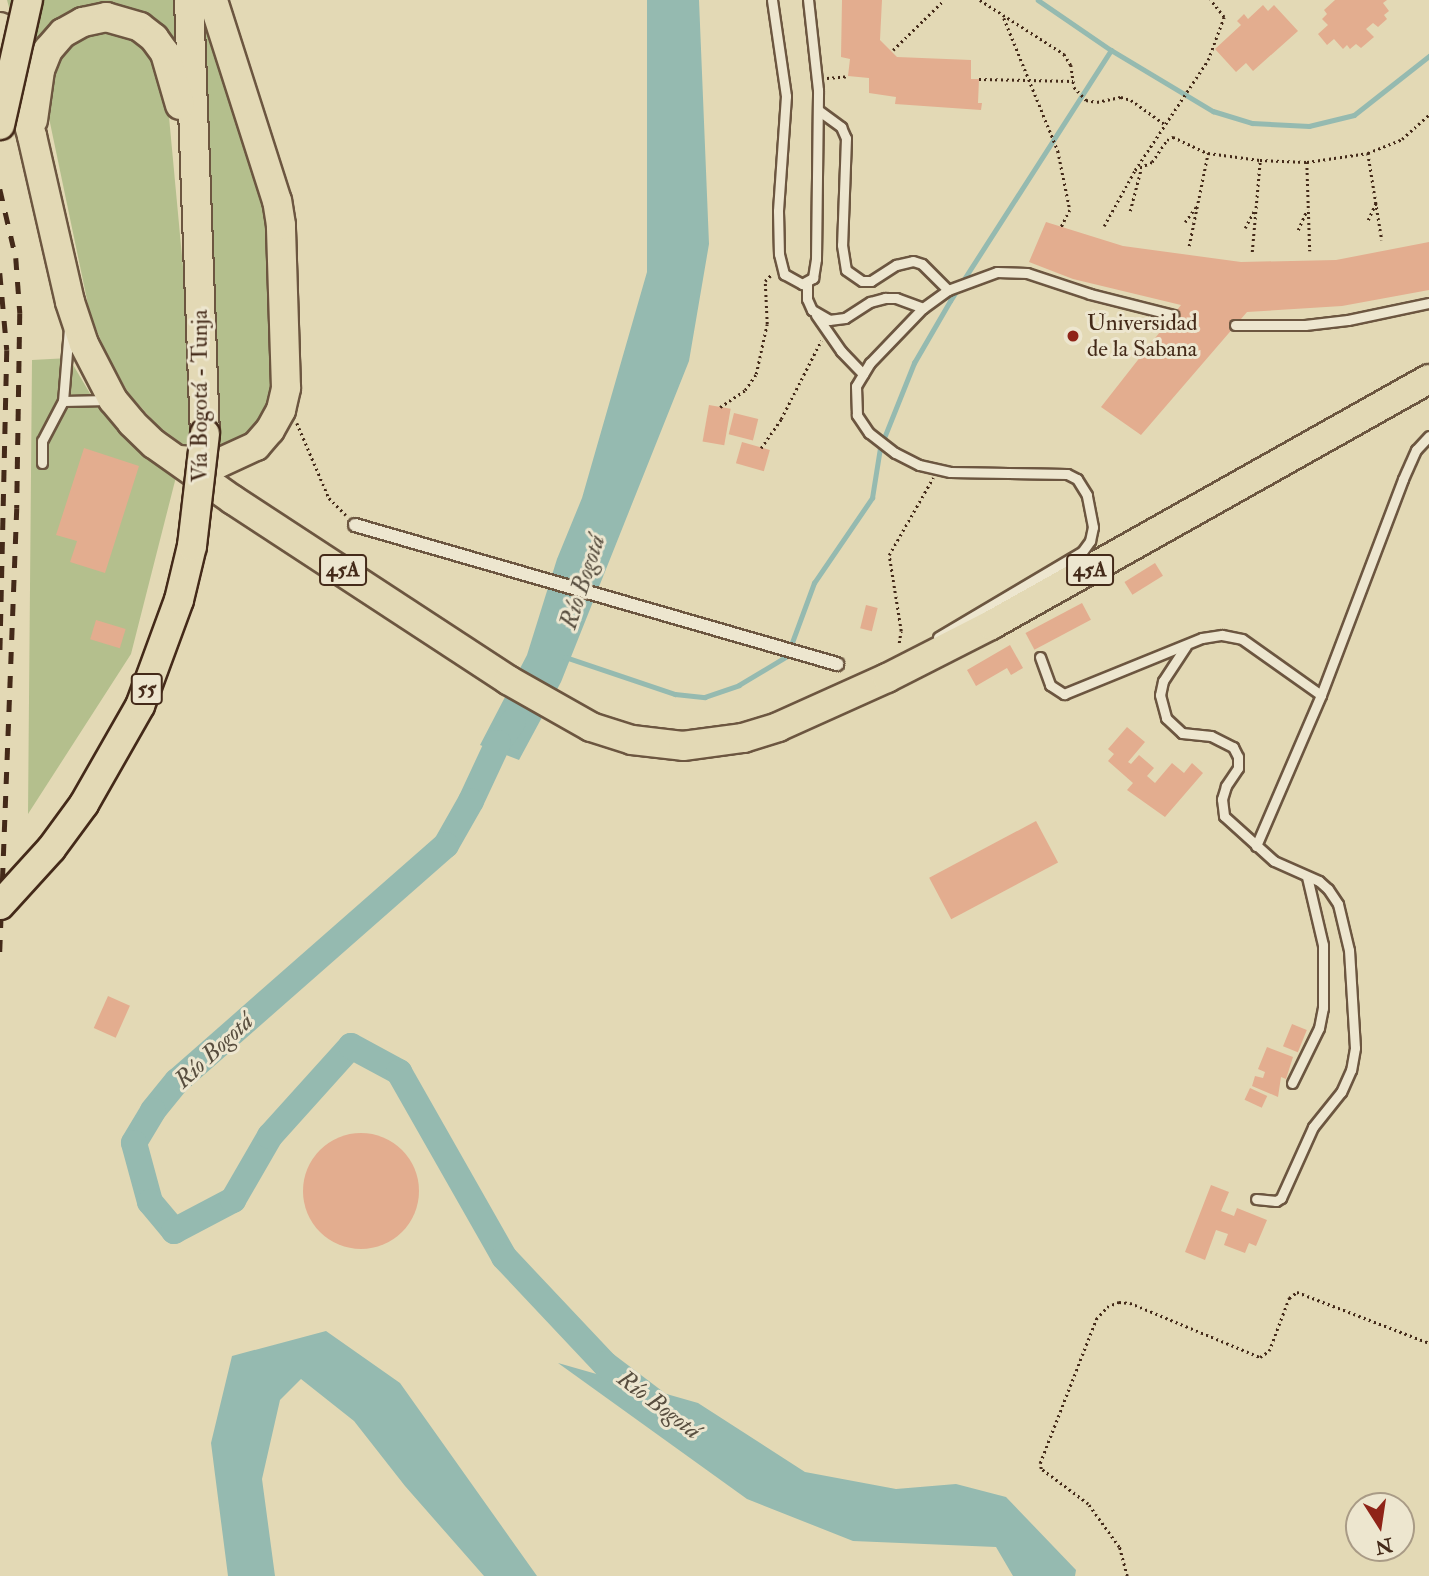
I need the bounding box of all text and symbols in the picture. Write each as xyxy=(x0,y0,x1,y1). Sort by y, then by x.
place label: Universidad de la Sabana xyxy=(1087,309,1197,363)
street label: Vía Bogotá - Tunja xyxy=(186,310,214,482)
marker: Universidad de la Sabana xyxy=(1065,328,1081,344)
water label: Río Bogotá xyxy=(554,531,612,633)
road number: 45A xyxy=(318,552,368,588)
road number: 45A xyxy=(1066,552,1114,588)
road number: 55 xyxy=(130,672,164,706)
water label: Río Bogotá xyxy=(169,1007,259,1095)
water label: Río Bogotá xyxy=(612,1364,706,1446)
north arrow xyxy=(1345,1492,1415,1562)
text: N xyxy=(1373,1532,1395,1559)

